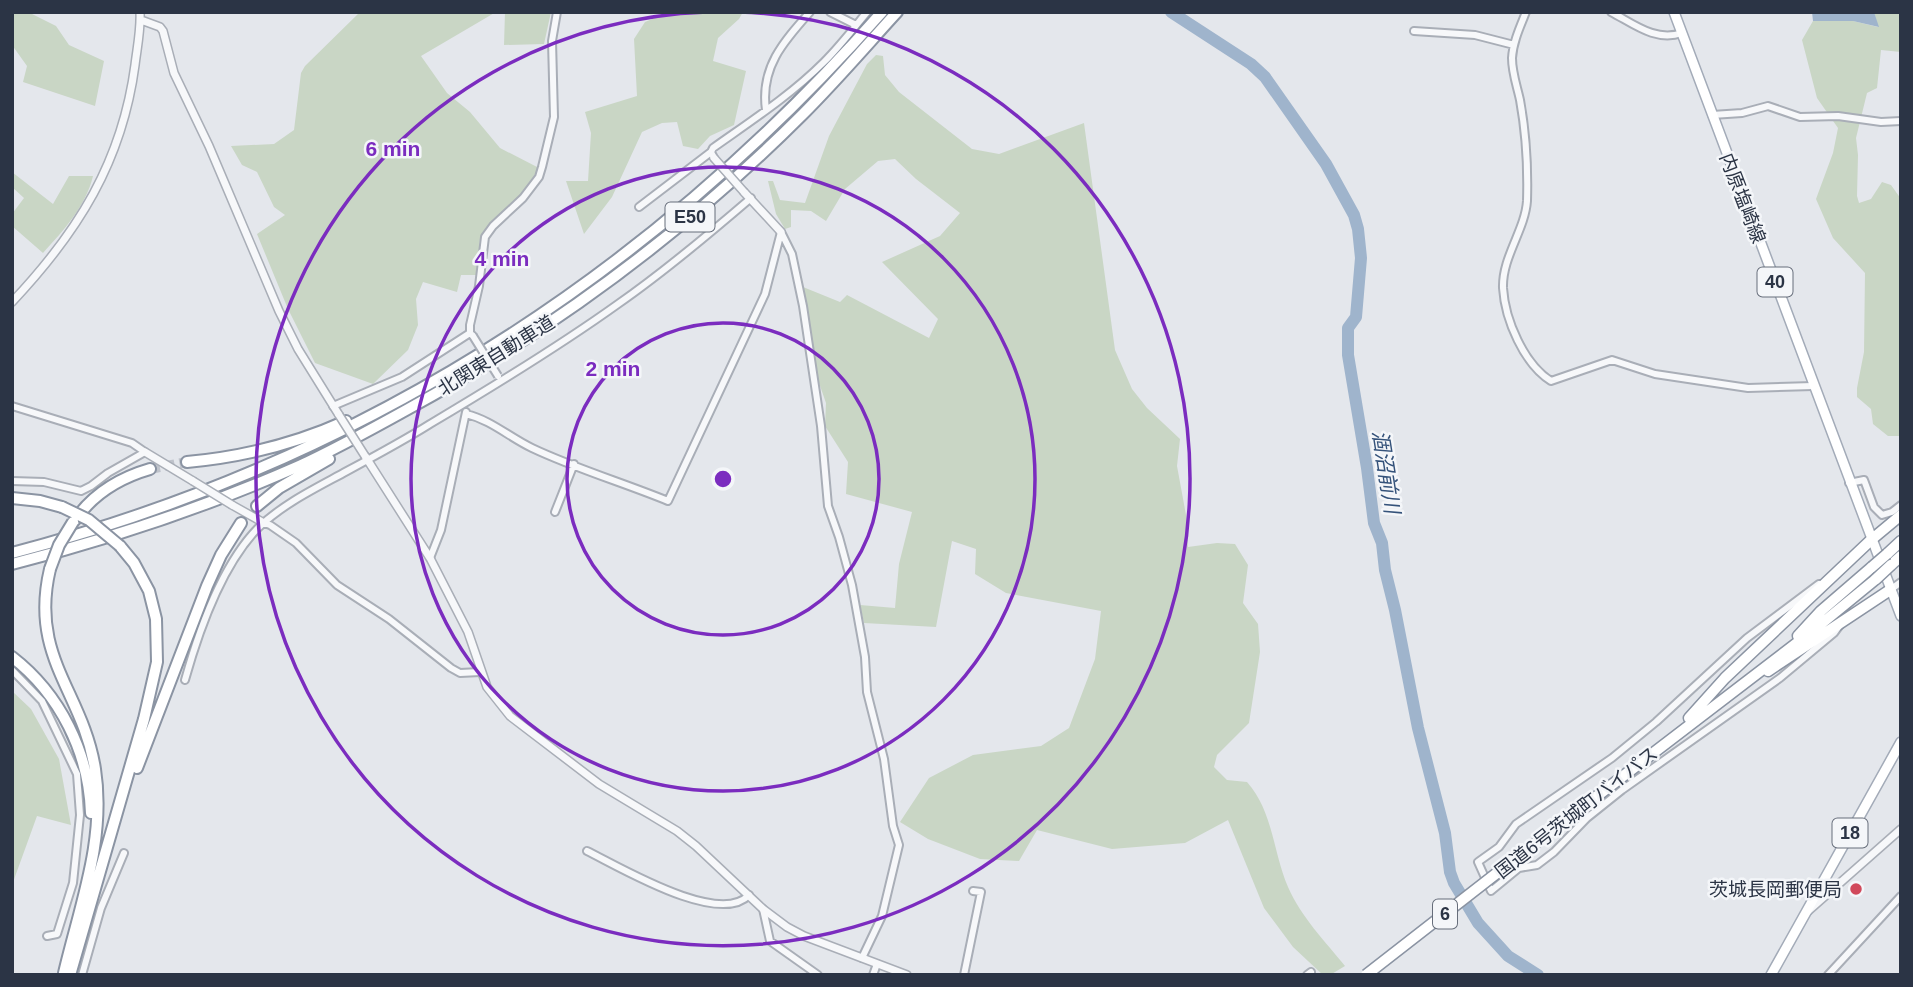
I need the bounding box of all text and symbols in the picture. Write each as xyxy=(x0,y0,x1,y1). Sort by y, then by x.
text: 6 min xyxy=(366,137,420,160)
street label: 内原塩崎線 xyxy=(1716,150,1769,246)
road number: E50 xyxy=(666,202,714,232)
text: 4 min xyxy=(475,247,529,270)
road number: 40 xyxy=(1758,268,1792,296)
street label: 北関東自動車道 xyxy=(434,311,558,400)
text: 2 min xyxy=(586,357,640,380)
water label: 涸沼前川 xyxy=(1369,429,1405,517)
centre of rings xyxy=(711,467,735,491)
street label: 国道6号茨城町バイパス xyxy=(1491,742,1662,882)
road number: 18 xyxy=(1832,818,1868,848)
place label: 茨城長岡郵便局 xyxy=(1709,879,1842,900)
marker: 茨城長岡郵便局 xyxy=(1848,881,1864,897)
road number: 6 xyxy=(1433,900,1457,929)

